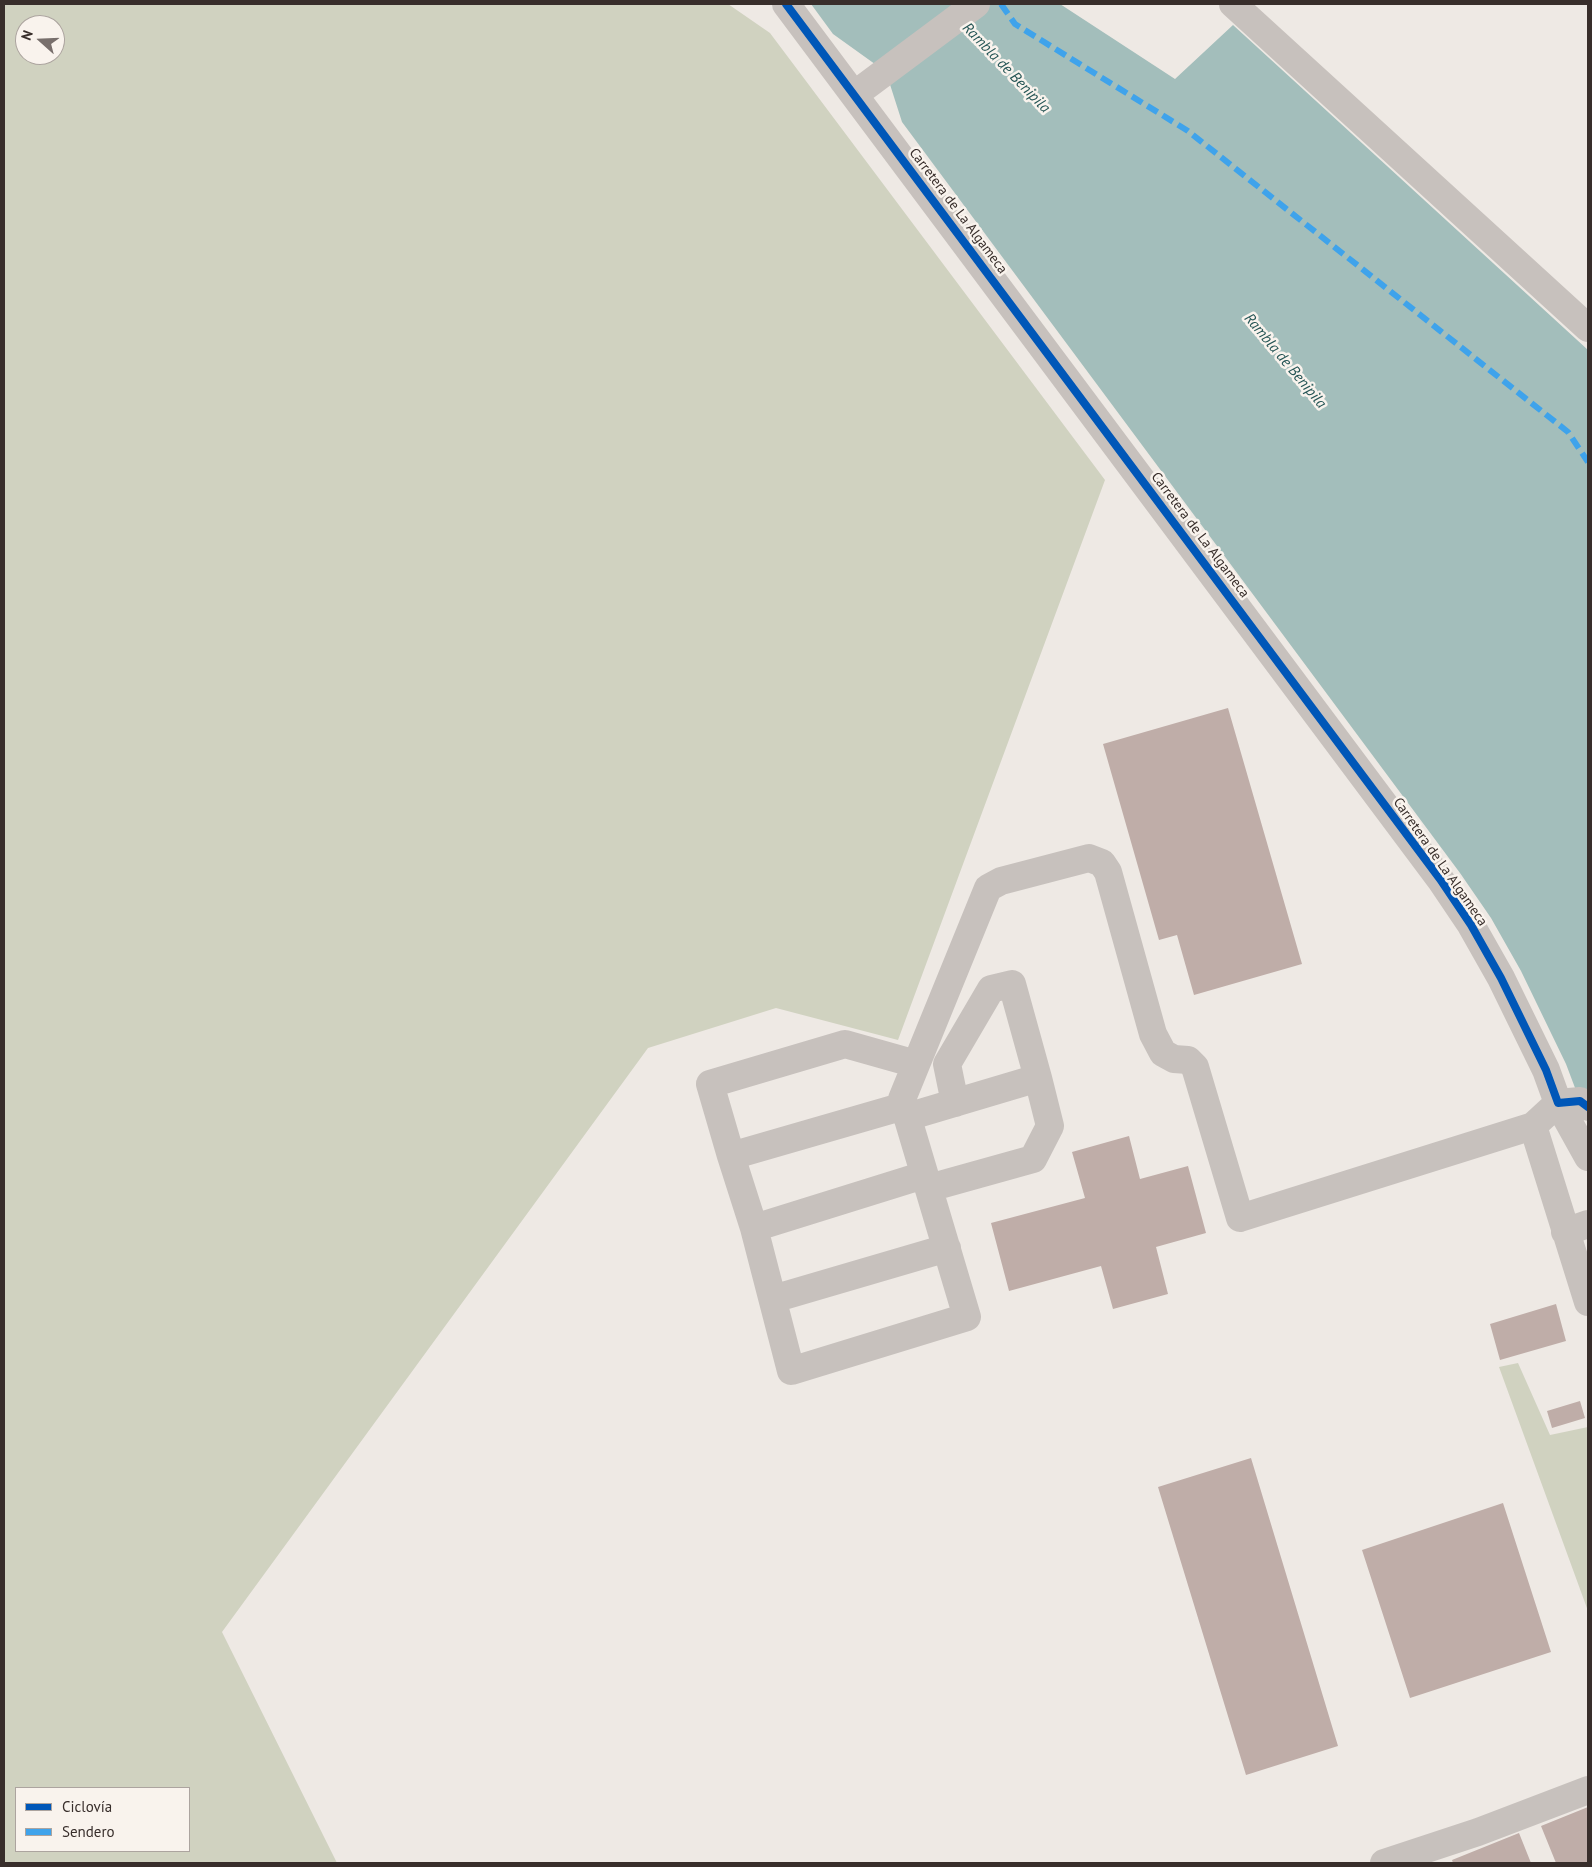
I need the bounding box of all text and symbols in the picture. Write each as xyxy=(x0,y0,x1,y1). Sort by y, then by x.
north arrow xyxy=(15,15,65,65)
water label: Rambla de Benipila xyxy=(958,19,1054,117)
text: N xyxy=(17,28,37,43)
street label: Carretera de La Algameca xyxy=(905,145,1011,277)
water label: Rambla de Benipila xyxy=(1240,310,1330,412)
street label: Carretera de La Algameca xyxy=(1147,469,1253,601)
street label: Carretera de La Algameca xyxy=(1389,795,1491,929)
legend xyxy=(15,1787,190,1852)
text: Ciclovía xyxy=(62,1797,112,1816)
text: Sendero xyxy=(62,1822,115,1841)

